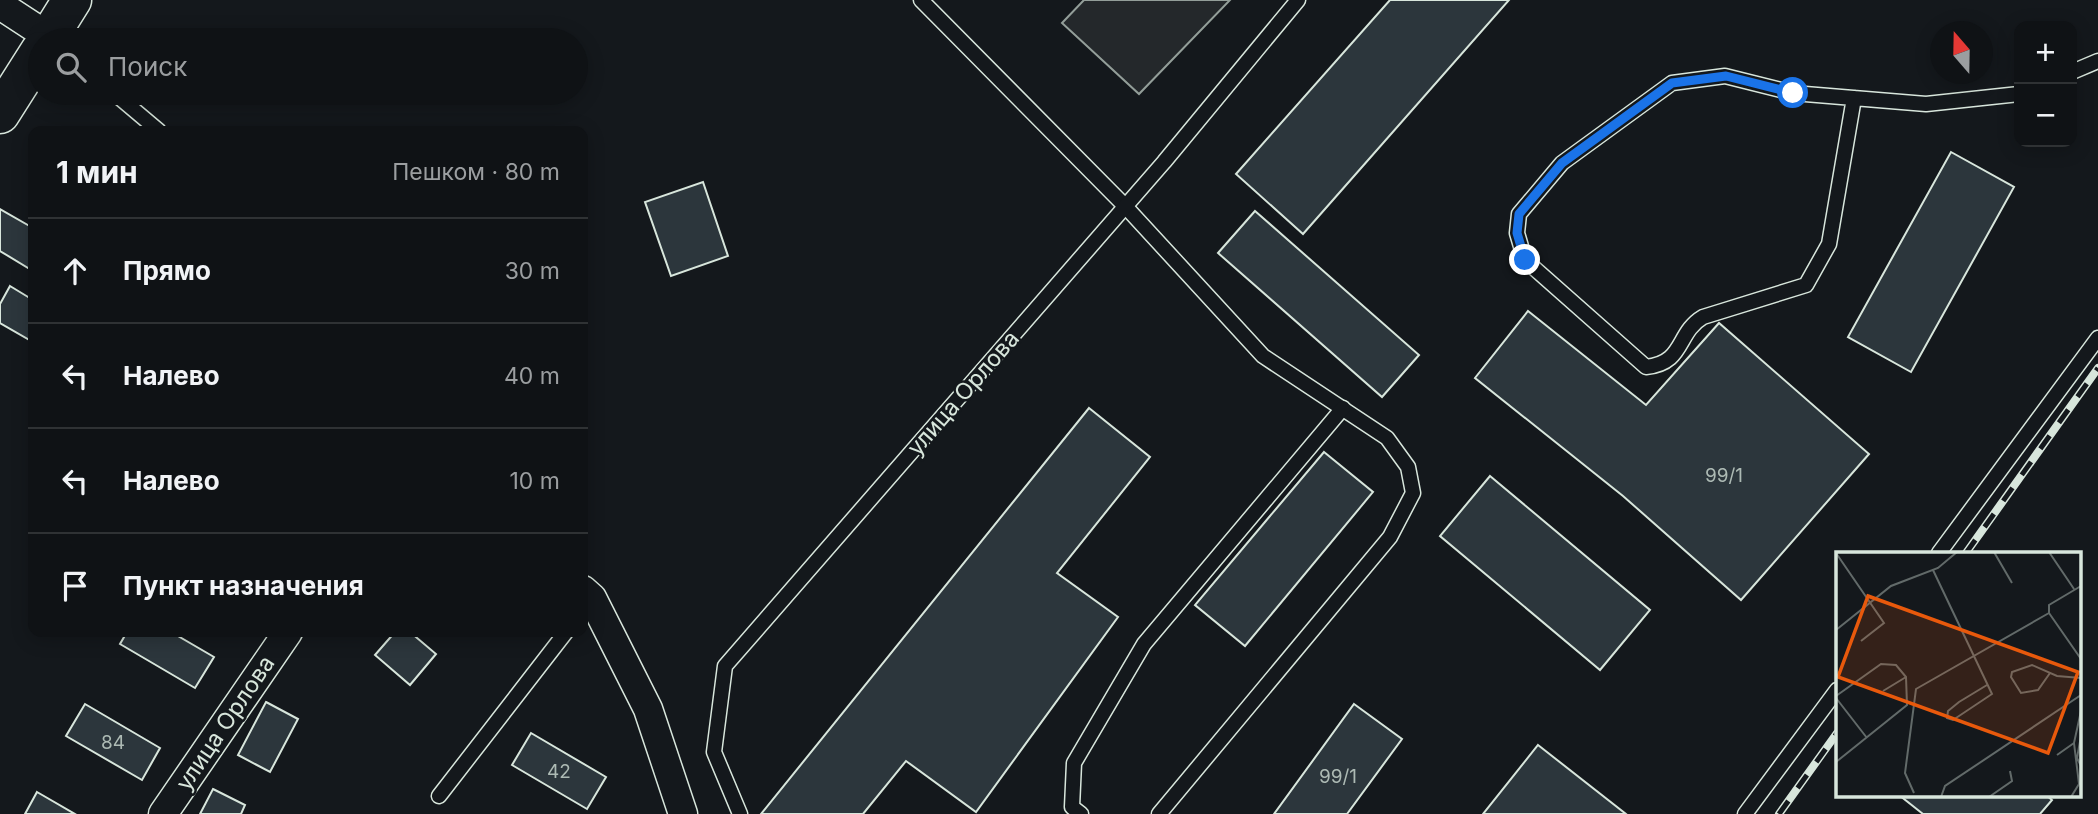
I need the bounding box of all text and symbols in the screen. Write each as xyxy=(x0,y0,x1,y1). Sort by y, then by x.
north arrow xyxy=(1930,21,1993,84)
map controls xyxy=(2014,21,2077,147)
button: + xyxy=(2014,21,2077,84)
search box xyxy=(28,28,588,105)
icon: search xyxy=(52,48,90,86)
text: Поиск xyxy=(108,51,187,82)
route start xyxy=(1777,77,1808,108)
button: − xyxy=(2014,84,2077,147)
text: 1 мин xyxy=(56,154,138,190)
text: Пешком · 80 m xyxy=(392,158,560,186)
route end xyxy=(1509,244,1540,275)
icon: ahead xyxy=(56,252,94,290)
text: Прямо xyxy=(123,255,211,286)
text: 30 m xyxy=(505,257,560,285)
street label: улица Орлова xyxy=(901,325,1025,461)
icon: left xyxy=(56,357,94,395)
text: Налево xyxy=(123,360,220,391)
text: 40 m xyxy=(504,362,560,390)
icon: left xyxy=(56,462,94,500)
house number: 99/1 xyxy=(1705,464,1743,487)
text: Налево xyxy=(123,465,220,496)
text: 10 m xyxy=(510,467,560,495)
inset map xyxy=(1836,552,2080,796)
icon: arrive xyxy=(56,567,94,605)
text: Пункт назначения xyxy=(123,570,364,601)
street label: улица Орлова xyxy=(170,650,280,796)
house number: 84 xyxy=(101,731,125,754)
house number: 42 xyxy=(547,760,571,783)
house number: 99/1 xyxy=(1319,765,1357,788)

